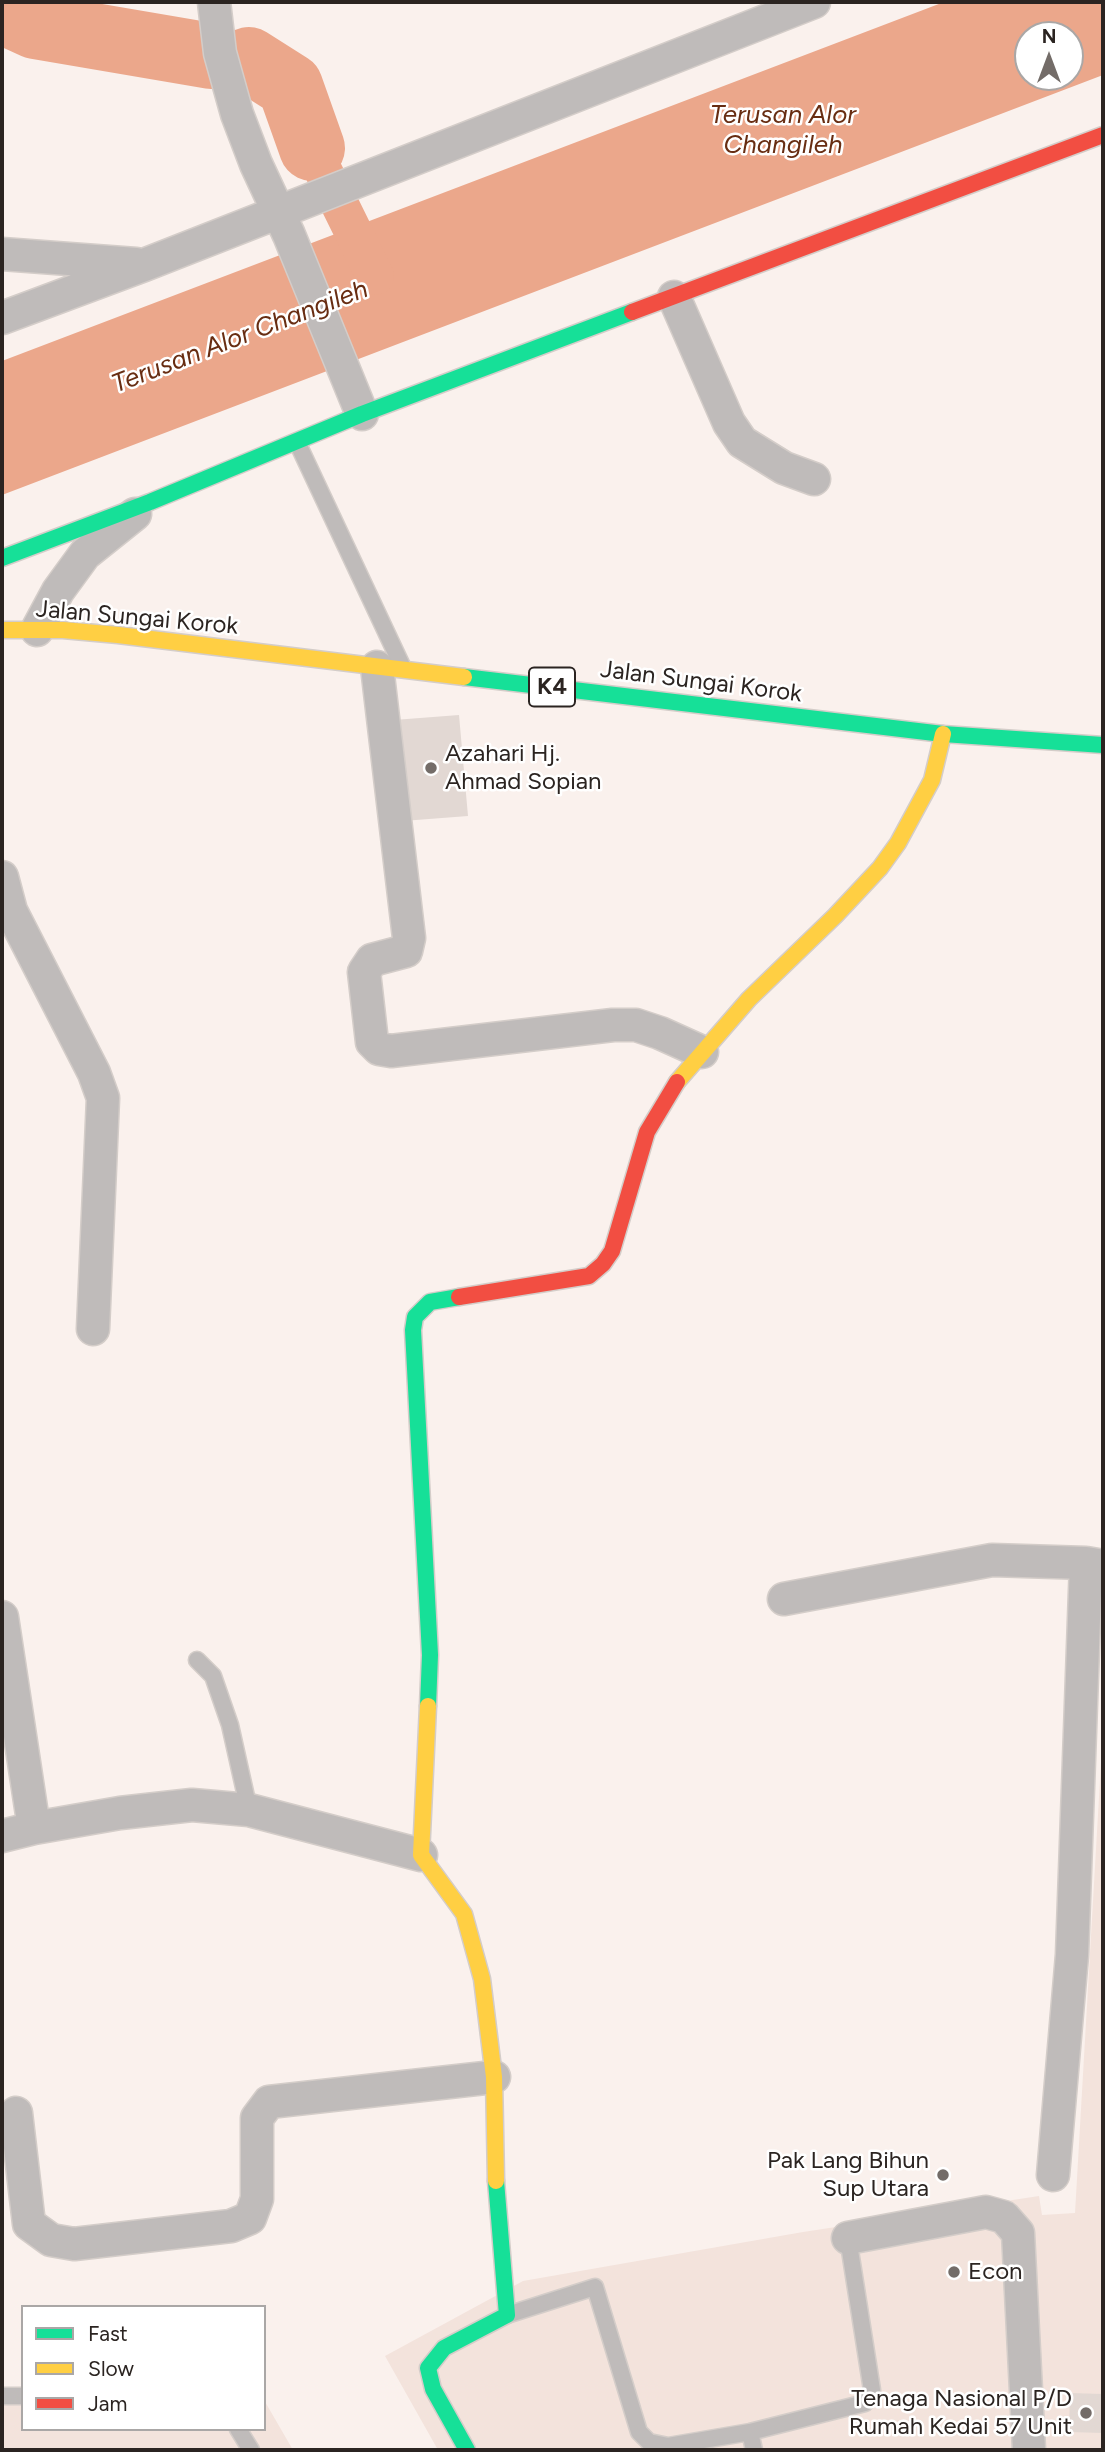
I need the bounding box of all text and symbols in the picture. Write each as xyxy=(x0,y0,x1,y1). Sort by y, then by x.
north arrow xyxy=(1014,21,1084,91)
text: N xyxy=(1042,25,1056,48)
water label: Terusan Alor Changileh xyxy=(710,99,856,160)
water label: Terusan Alor Changileh xyxy=(108,274,372,400)
street label: Jalan Sungai Korok xyxy=(35,595,239,641)
street label: Jalan Sungai Korok xyxy=(599,655,803,709)
road number: K4 xyxy=(529,667,575,706)
place label: Azahari Hj. Ahmad Sopian xyxy=(445,740,601,796)
marker: Azahari Hj. Ahmad Sopian xyxy=(423,760,439,776)
place label: Pak Lang Bihun Sup Utara xyxy=(767,2147,929,2203)
marker: Pak Lang Bihun Sup Utara xyxy=(935,2167,951,2183)
place label: Econ xyxy=(968,2258,1023,2286)
marker: Econ xyxy=(946,2264,962,2280)
legend xyxy=(21,2305,266,2431)
text: Fast xyxy=(88,2321,128,2346)
text: Slow xyxy=(88,2356,134,2381)
place label: Tenaga Nasional P/D Rumah Kedai 57 Unit xyxy=(849,2385,1072,2441)
text: Jam xyxy=(88,2391,127,2416)
marker: Tenaga Nasional P/D Rumah Kedai 57 Unit xyxy=(1078,2405,1094,2421)

